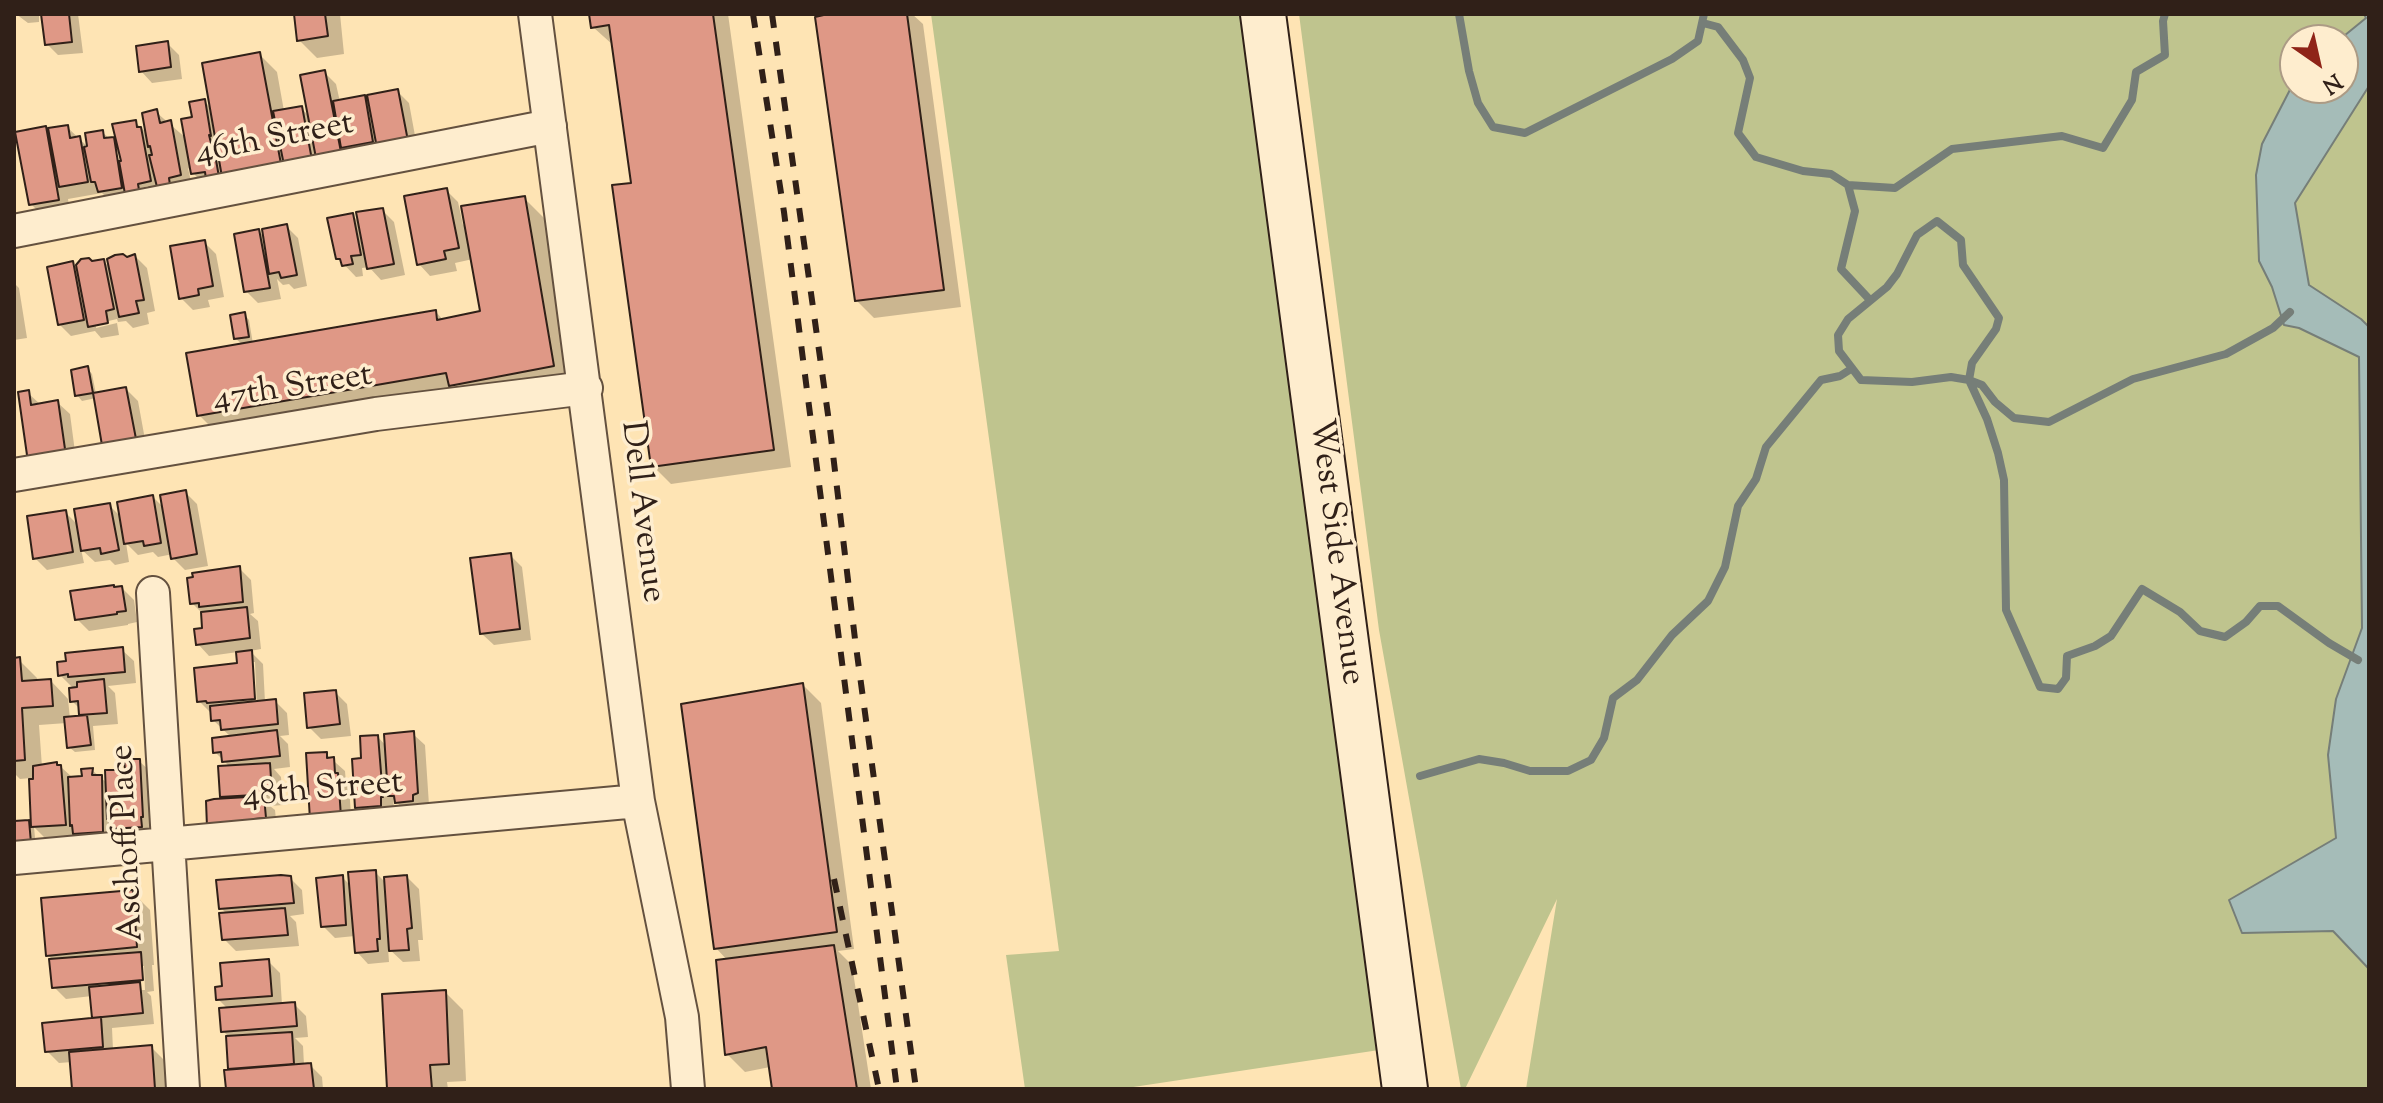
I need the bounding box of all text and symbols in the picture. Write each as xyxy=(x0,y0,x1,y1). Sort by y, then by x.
north arrow xyxy=(2279,24,2359,104)
text: N xyxy=(2315,64,2348,100)
street label: 46th Street xyxy=(192,106,358,176)
street label: 47th Street xyxy=(210,357,376,423)
street label: West Side Avenue xyxy=(1297,417,1371,687)
street label: Dell Avenue xyxy=(609,419,671,605)
street label: Aschoff Place xyxy=(104,743,156,943)
street label: 48th Street xyxy=(241,765,405,819)

